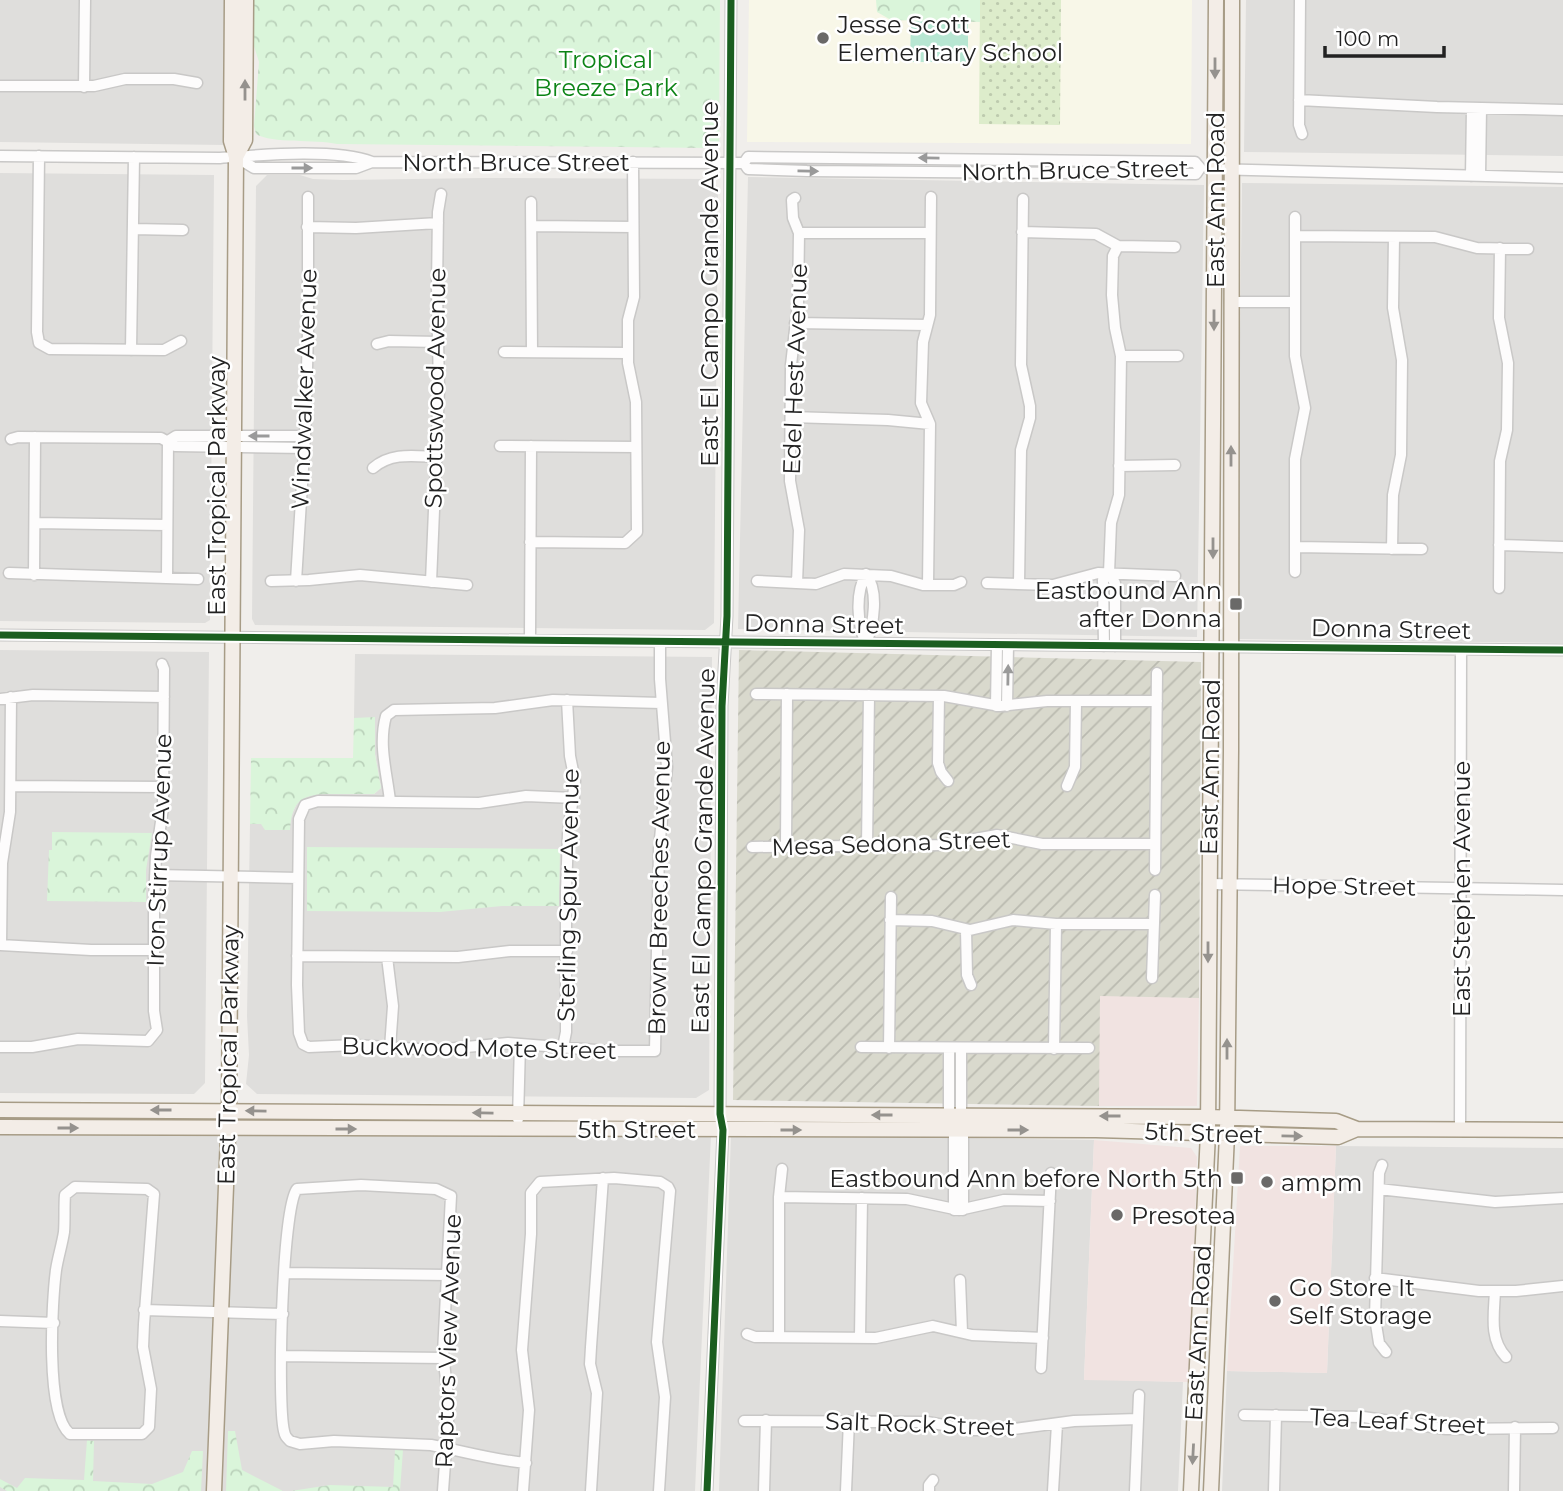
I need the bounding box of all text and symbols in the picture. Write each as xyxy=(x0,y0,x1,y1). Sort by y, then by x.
place label: Jesse Scott Elementary School xyxy=(836,10,1063,67)
scale bar xyxy=(1325,14,1444,58)
text: 100 m xyxy=(1336,26,1399,51)
marker: Jesse Scott Elementary School xyxy=(815,30,831,46)
park label: Tropical Breeze Park xyxy=(534,45,679,102)
one-way arrow xyxy=(1210,57,1221,79)
one-way arrow xyxy=(239,79,251,101)
street label: East El Campo Grande Avenue xyxy=(695,101,724,467)
street label: East Ann Road xyxy=(1201,112,1230,288)
street label: North Bruce Street xyxy=(402,148,630,177)
one-way arrow xyxy=(917,152,939,164)
street label: North Bruce Street xyxy=(961,154,1189,186)
one-way arrow xyxy=(291,162,313,174)
one-way arrow xyxy=(797,165,819,176)
street label: Edel Hest Avenue xyxy=(777,263,813,475)
street label: Spottswood Avenue xyxy=(418,267,452,509)
street label: Windwalker Avenue xyxy=(285,268,323,510)
one-way arrow xyxy=(1208,309,1220,331)
street label: East Tropical Parkway xyxy=(202,356,231,616)
one-way arrow xyxy=(248,430,270,442)
one-way arrow xyxy=(1225,445,1237,467)
one-way arrow xyxy=(1207,537,1219,559)
place label: Eastbound Ann after Donna xyxy=(1035,576,1222,633)
marker: Eastbound Ann after Donna xyxy=(1228,596,1244,612)
street label: Donna Street xyxy=(744,608,905,640)
street label: Donna Street xyxy=(1311,613,1472,645)
one-way arrow xyxy=(1002,664,1014,686)
street label: East El Campo Grande Avenue xyxy=(685,668,721,1034)
street label: East Ann Road xyxy=(1194,679,1226,855)
street label: Iron Stirrup Avenue xyxy=(140,733,178,967)
street label: Brown Breeches Avenue xyxy=(642,740,676,1036)
street label: East Stephen Avenue xyxy=(1447,761,1476,1017)
street label: Sterling Spur Avenue xyxy=(551,768,585,1022)
street label: Mesa Sedona Street xyxy=(771,824,1011,862)
street label: Hope Street xyxy=(1272,870,1417,902)
street label: East Tropical Parkway xyxy=(211,925,245,1185)
one-way arrow xyxy=(1202,942,1214,964)
street label: Buckwood Mote Street xyxy=(341,1031,617,1065)
one-way arrow xyxy=(1222,1038,1233,1060)
one-way arrow xyxy=(149,1104,171,1116)
one-way arrow xyxy=(245,1105,267,1116)
one-way arrow xyxy=(472,1107,494,1119)
one-way arrow xyxy=(871,1110,893,1121)
one-way arrow xyxy=(1098,1110,1120,1122)
street label: 5th Street xyxy=(578,1115,696,1144)
street label: 5th Street xyxy=(1144,1116,1264,1150)
one-way arrow xyxy=(57,1122,79,1134)
one-way arrow xyxy=(335,1123,357,1135)
one-way arrow xyxy=(780,1124,802,1136)
one-way arrow xyxy=(1008,1124,1030,1136)
one-way arrow xyxy=(1281,1130,1303,1141)
place label: Eastbound Ann before North 5th xyxy=(829,1164,1223,1193)
place label: ampm xyxy=(1281,1168,1362,1197)
marker: Eastbound Ann before North 5th xyxy=(1229,1170,1245,1186)
marker: ampm xyxy=(1259,1174,1275,1190)
place label: Presotea xyxy=(1131,1201,1236,1230)
marker: Presotea xyxy=(1109,1207,1125,1223)
street label: Raptors View Avenue xyxy=(429,1213,467,1469)
street label: East Ann Road xyxy=(1179,1244,1217,1422)
place label: Go Store It Self Storage xyxy=(1289,1273,1432,1330)
marker: Go Store It Self Storage xyxy=(1267,1293,1283,1309)
street label: Tea Leaf Street xyxy=(1309,1402,1487,1440)
street label: Salt Rock Street xyxy=(824,1406,1016,1442)
one-way arrow xyxy=(1187,1444,1198,1466)

